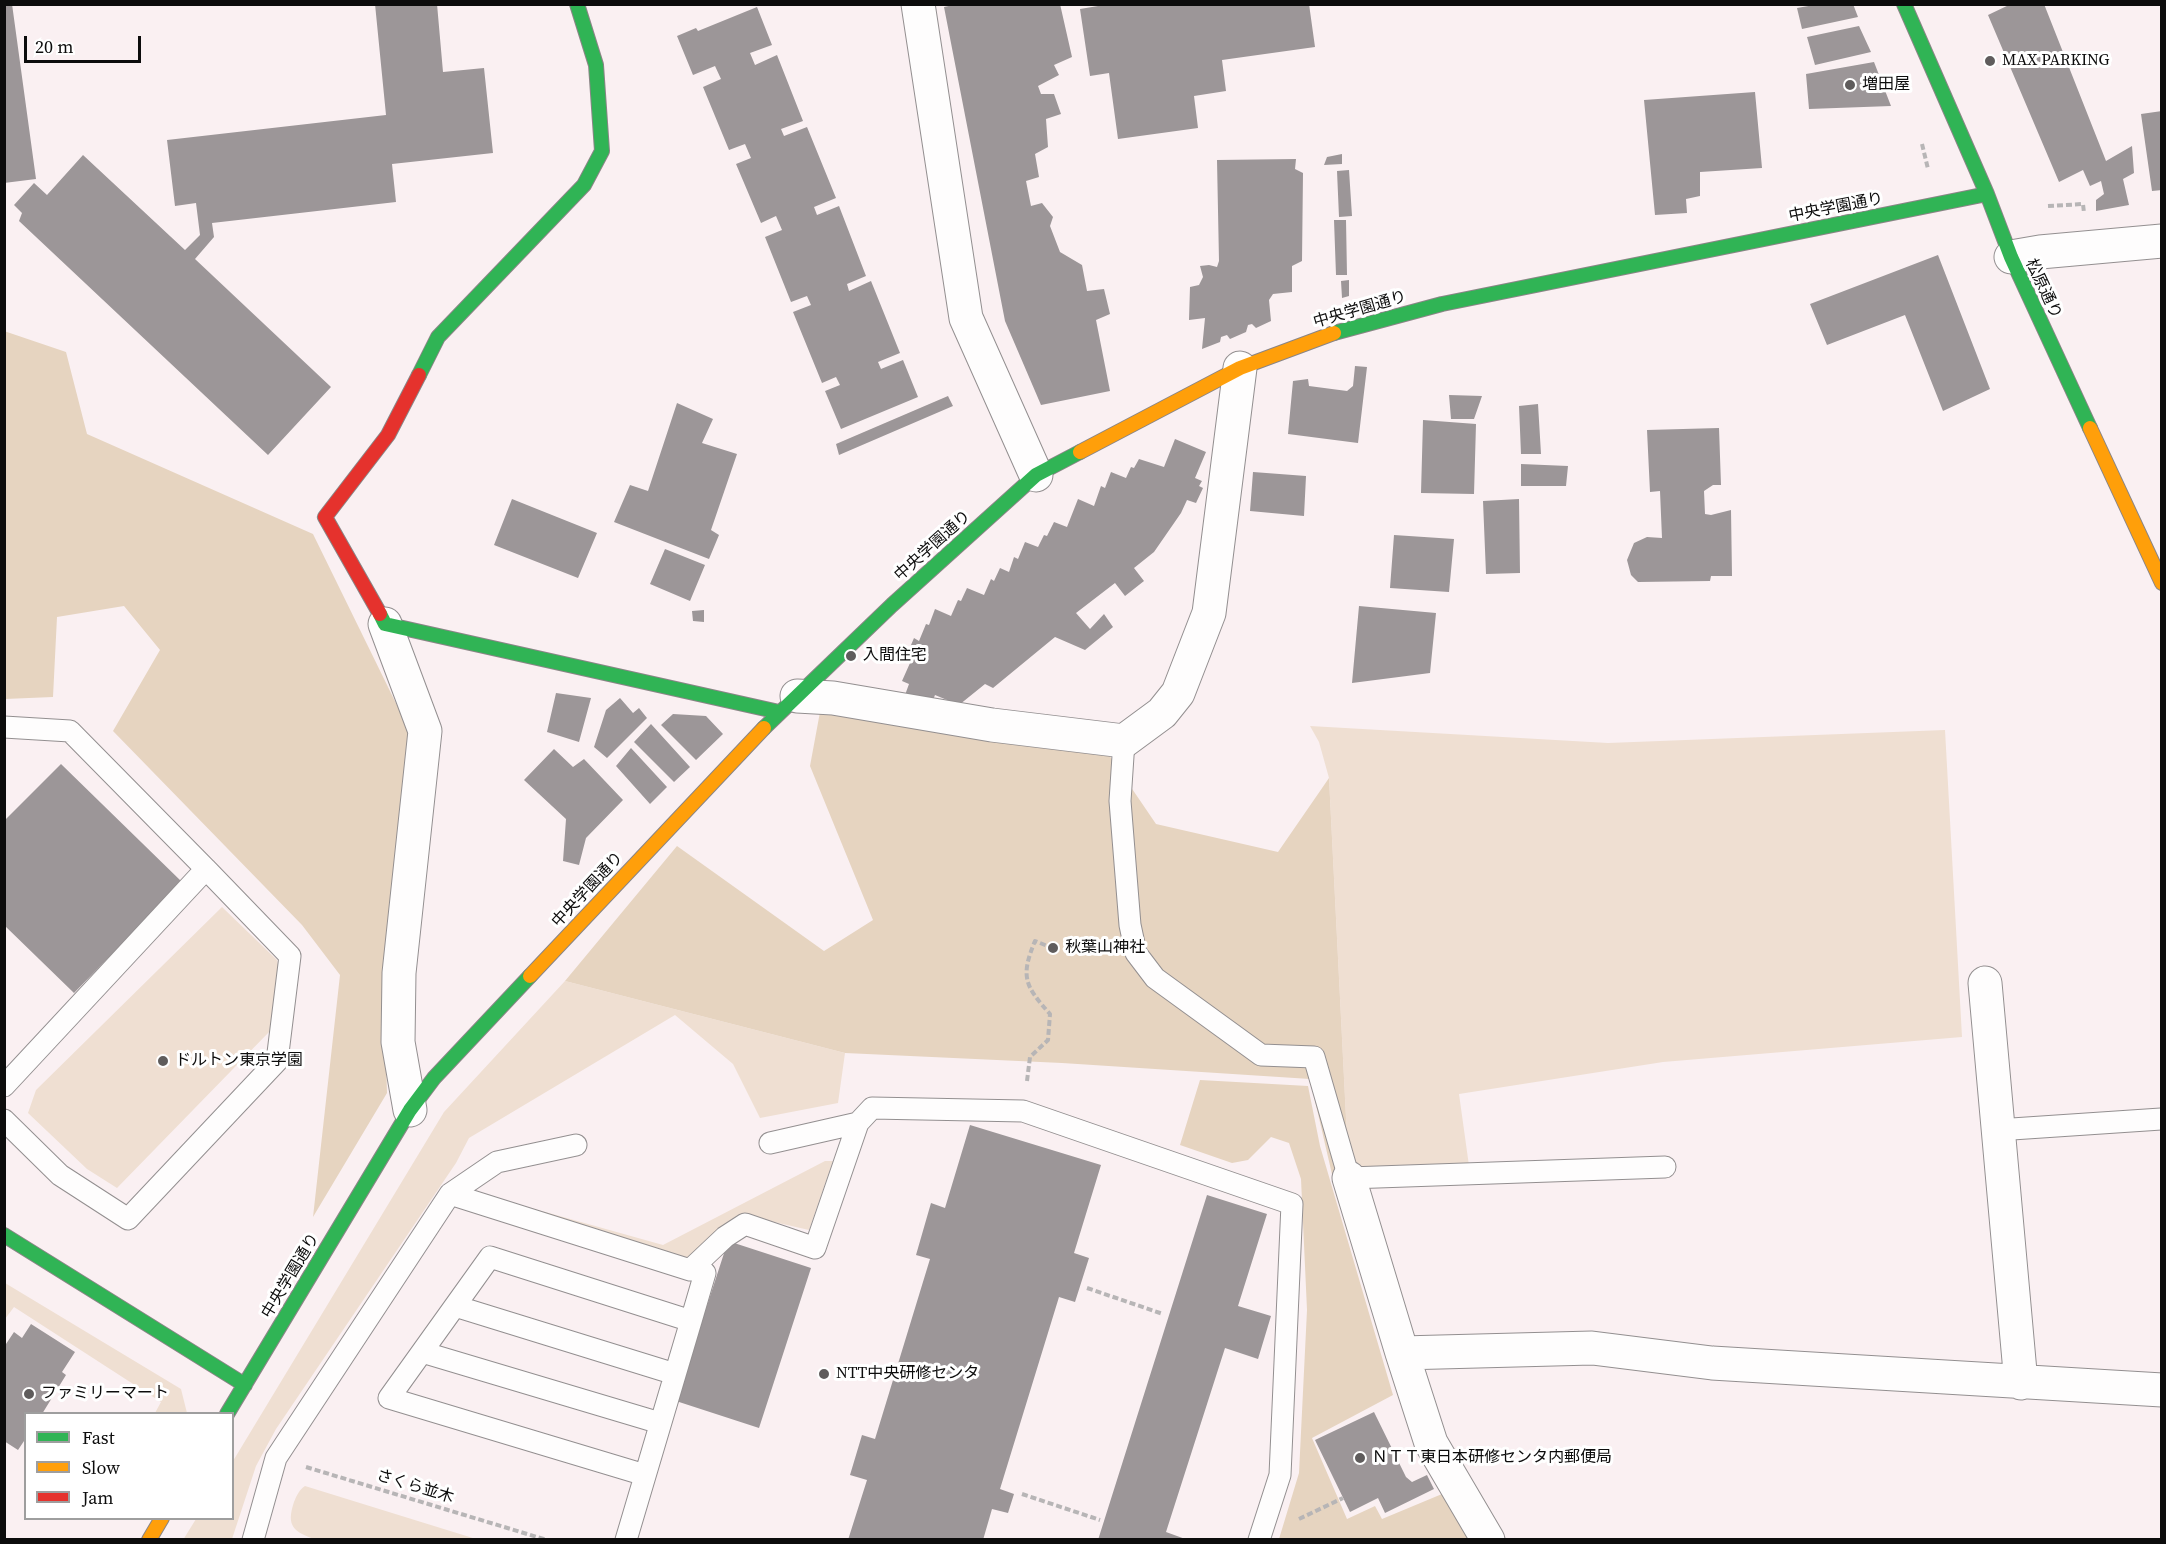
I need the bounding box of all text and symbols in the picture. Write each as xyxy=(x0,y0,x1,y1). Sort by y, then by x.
scale bar xyxy=(27,24,144,62)
text: 20 m xyxy=(35,34,73,59)
place label: MAX PARKING xyxy=(2002,51,2109,71)
marker: MAX PARKING xyxy=(1983,54,1997,68)
place label: 増田屋 xyxy=(1862,75,1910,95)
marker: 増田屋 xyxy=(1843,78,1857,92)
street label: 中央学園通り xyxy=(1787,189,1885,227)
street label: 松原通り xyxy=(2021,256,2065,322)
street label: 中央学園通り xyxy=(1311,288,1409,332)
street label: 中央学園通り xyxy=(891,507,975,585)
place label: 入間住宅 xyxy=(863,646,927,666)
marker: 入間住宅 xyxy=(844,649,858,663)
street label: 中央学園通り xyxy=(548,848,628,932)
place label: 秋葉山神社 xyxy=(1065,938,1145,958)
marker: 秋葉山神社 xyxy=(1046,941,1060,955)
place label: ドルトン東京学園 xyxy=(175,1051,303,1071)
marker: ドルトン東京学園 xyxy=(156,1054,170,1068)
street label: 中央学園通り xyxy=(258,1230,324,1322)
place label: NTT中央研修センタ xyxy=(836,1364,979,1384)
marker: NTT中央研修センタ xyxy=(817,1367,831,1381)
place label: ファミリーマート xyxy=(41,1384,169,1404)
marker: ファミリーマート xyxy=(22,1387,36,1401)
legend xyxy=(24,1412,234,1520)
text: Fast xyxy=(82,1425,115,1450)
place label: ＮＴＴ東日本研修センタ内郵便局 xyxy=(1372,1448,1612,1468)
marker: ＮＴＴ東日本研修センタ内郵便局 xyxy=(1353,1451,1367,1465)
text: Slow xyxy=(82,1455,120,1480)
street label: さくら並木 xyxy=(374,1466,456,1508)
text: Jam xyxy=(82,1485,114,1510)

